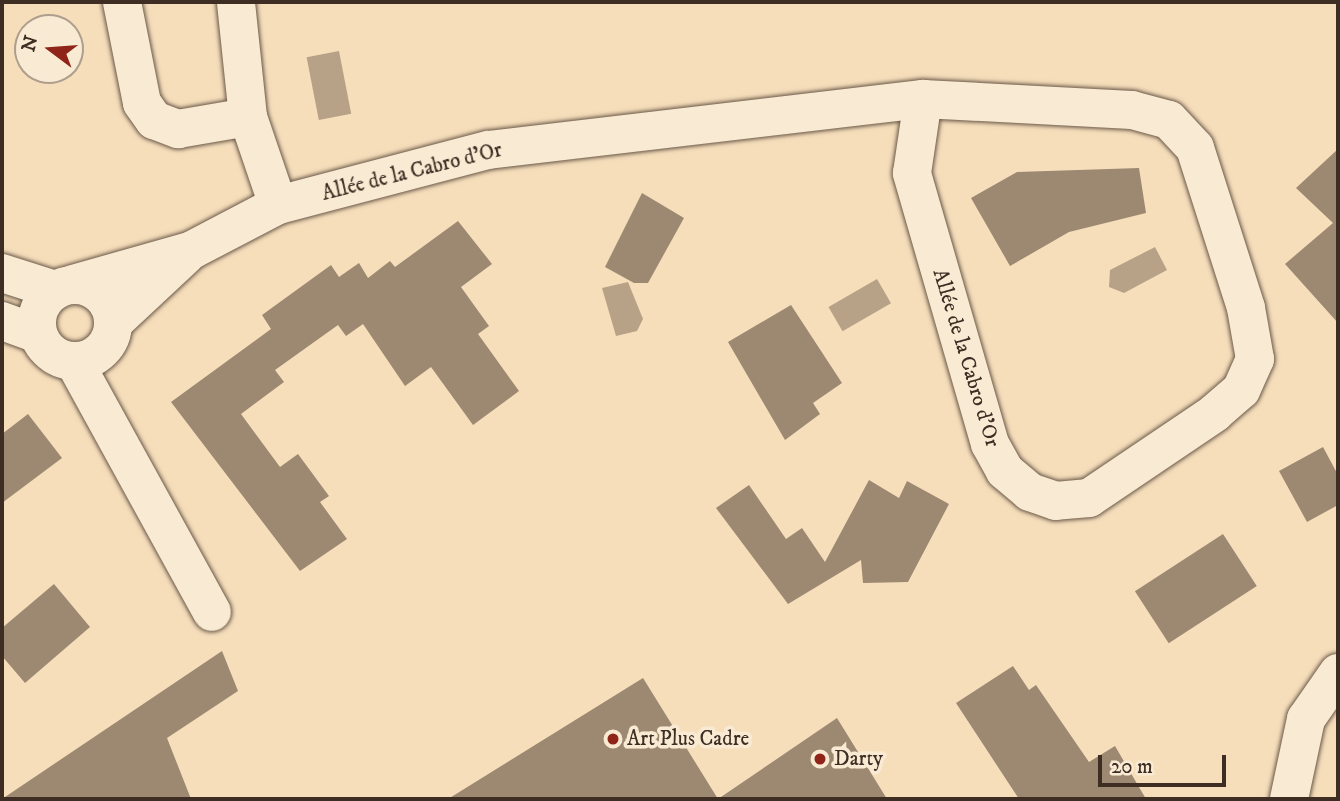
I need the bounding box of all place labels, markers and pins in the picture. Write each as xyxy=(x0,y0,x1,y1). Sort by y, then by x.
place label: Art Plus Cadre xyxy=(627,726,749,752)
marker: Art Plus Cadre xyxy=(605,731,621,747)
place label: Darty xyxy=(834,746,883,772)
marker: Darty xyxy=(812,751,828,767)

